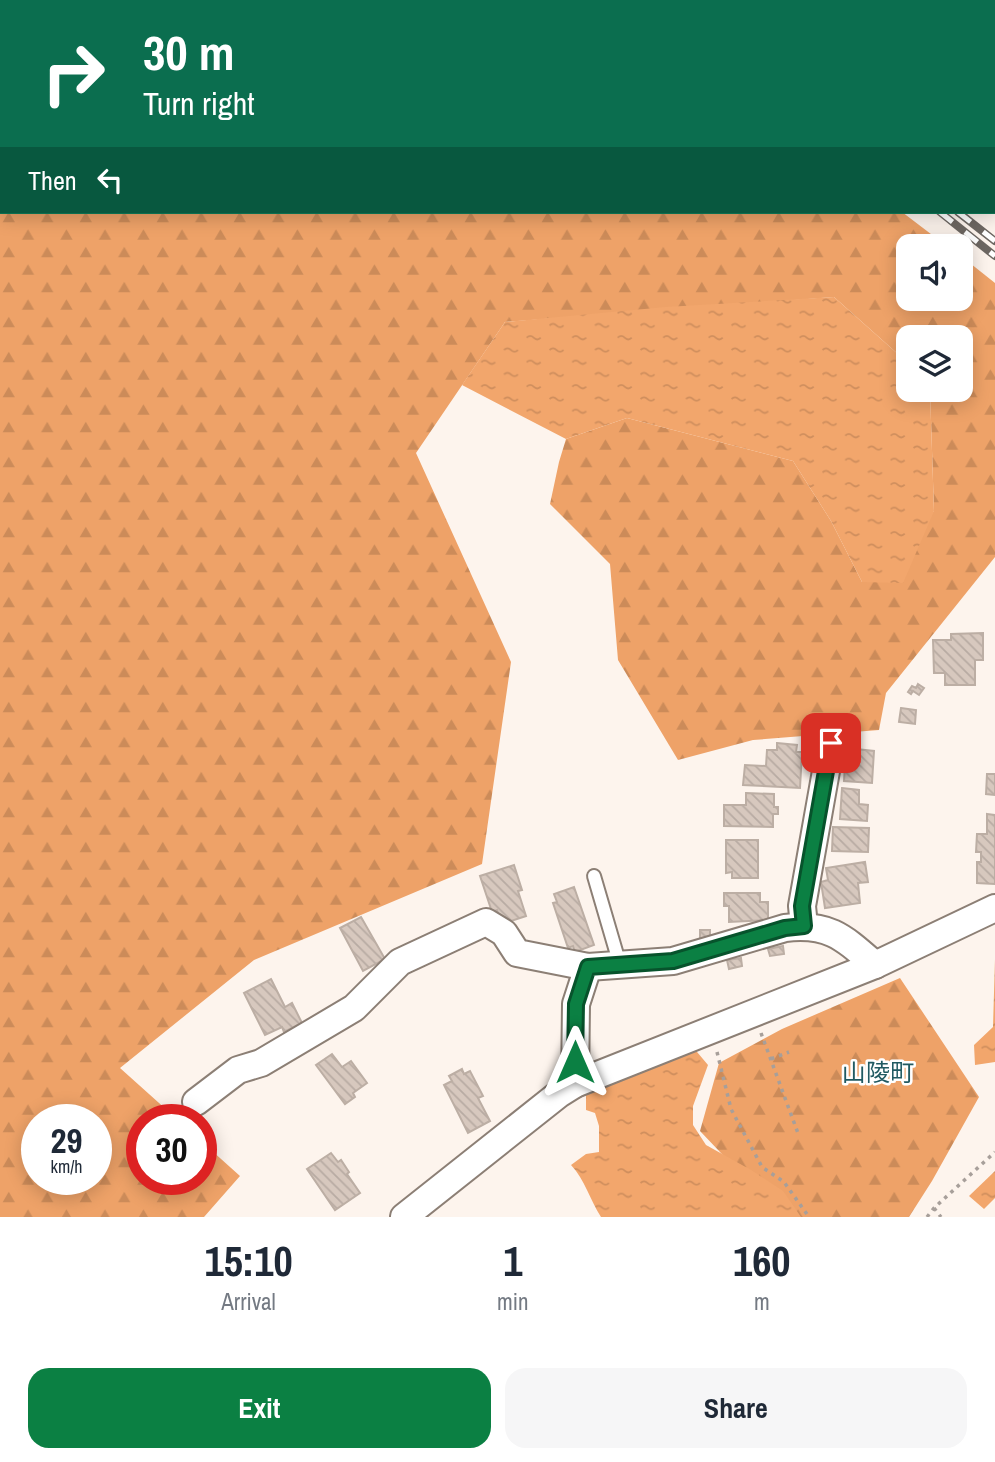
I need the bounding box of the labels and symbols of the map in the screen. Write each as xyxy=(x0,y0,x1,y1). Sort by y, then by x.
pin xyxy=(801,713,861,773)
position arrow xyxy=(538,1025,612,1099)
district label: 山陵町 xyxy=(842,1056,914,1088)
speed limit sign: 30 xyxy=(126,1104,217,1195)

